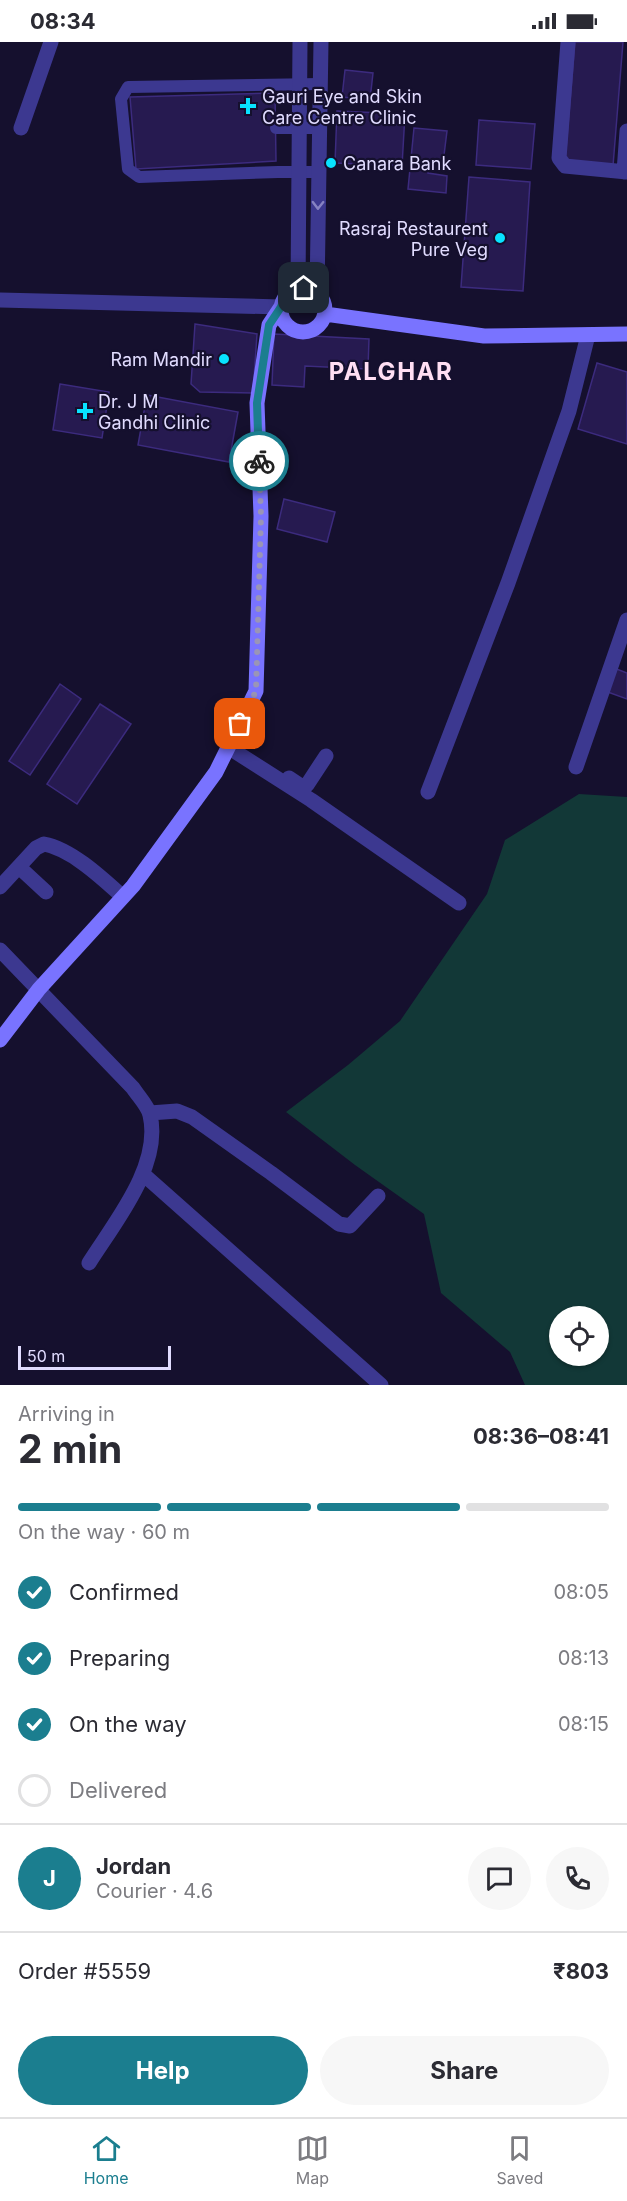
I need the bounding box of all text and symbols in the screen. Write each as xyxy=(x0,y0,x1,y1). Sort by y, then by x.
text: 08:34 xyxy=(30,8,96,34)
place label: Gauri Eye and Skin Care Centre Clinic xyxy=(262,86,422,128)
marker: Gauri Eye and Skin Care Centre Clinic xyxy=(239,97,257,115)
place label: Canara Bank xyxy=(343,153,451,174)
marker: Canara Bank xyxy=(324,156,338,170)
one-way arrow xyxy=(312,201,325,210)
place label: Rasraj Restaurent Pure Veg xyxy=(339,218,488,260)
marker: Rasraj Restaurent Pure Veg xyxy=(493,231,507,245)
pin xyxy=(278,262,329,313)
icon: home xyxy=(287,271,320,304)
place label: Ram Mandir xyxy=(110,349,212,370)
marker: Ram Mandir xyxy=(217,352,231,366)
district label: PALGHAR xyxy=(329,357,453,386)
place label: Dr. J M Gandhi Clinic xyxy=(98,391,210,433)
marker: Dr. J M Gandhi Clinic xyxy=(76,402,94,420)
courier xyxy=(229,431,289,491)
icon: bike xyxy=(243,445,276,478)
pin xyxy=(214,698,265,749)
icon: bag xyxy=(223,707,256,740)
map controls xyxy=(549,1306,609,1366)
button: locate xyxy=(549,1306,609,1366)
scale bar xyxy=(18,1343,171,1370)
text: 50 m xyxy=(27,1346,65,1366)
text: Arriving in xyxy=(18,1402,115,1426)
text: 08:36–08:41 xyxy=(473,1423,609,1449)
text: 2 min xyxy=(18,1425,122,1472)
text: On the way · 60 m xyxy=(18,1520,190,1544)
icon: check xyxy=(18,1576,51,1609)
text: Confirmed xyxy=(69,1579,179,1605)
text: 08:05 xyxy=(553,1580,609,1604)
icon: check xyxy=(18,1642,51,1675)
text: Preparing xyxy=(69,1645,170,1671)
text: 08:13 xyxy=(558,1646,609,1670)
icon: check xyxy=(18,1708,51,1741)
text: On the way xyxy=(69,1711,187,1737)
text: 08:15 xyxy=(558,1712,609,1736)
text: Delivered xyxy=(69,1777,167,1803)
button: chat xyxy=(468,1847,531,1910)
button: phone xyxy=(546,1847,609,1910)
text: Jordan xyxy=(96,1853,171,1879)
text: J xyxy=(43,1865,56,1891)
text: Courier · 4.6 xyxy=(96,1879,213,1903)
text: Order #5559 xyxy=(18,1958,151,1984)
text: ₹803 xyxy=(553,1958,609,1984)
button: Help xyxy=(18,2036,308,2105)
button: Share xyxy=(320,2036,609,2105)
tab: Home xyxy=(84,2132,129,2188)
tab: Map xyxy=(296,2132,329,2188)
tab: Saved xyxy=(496,2132,543,2188)

